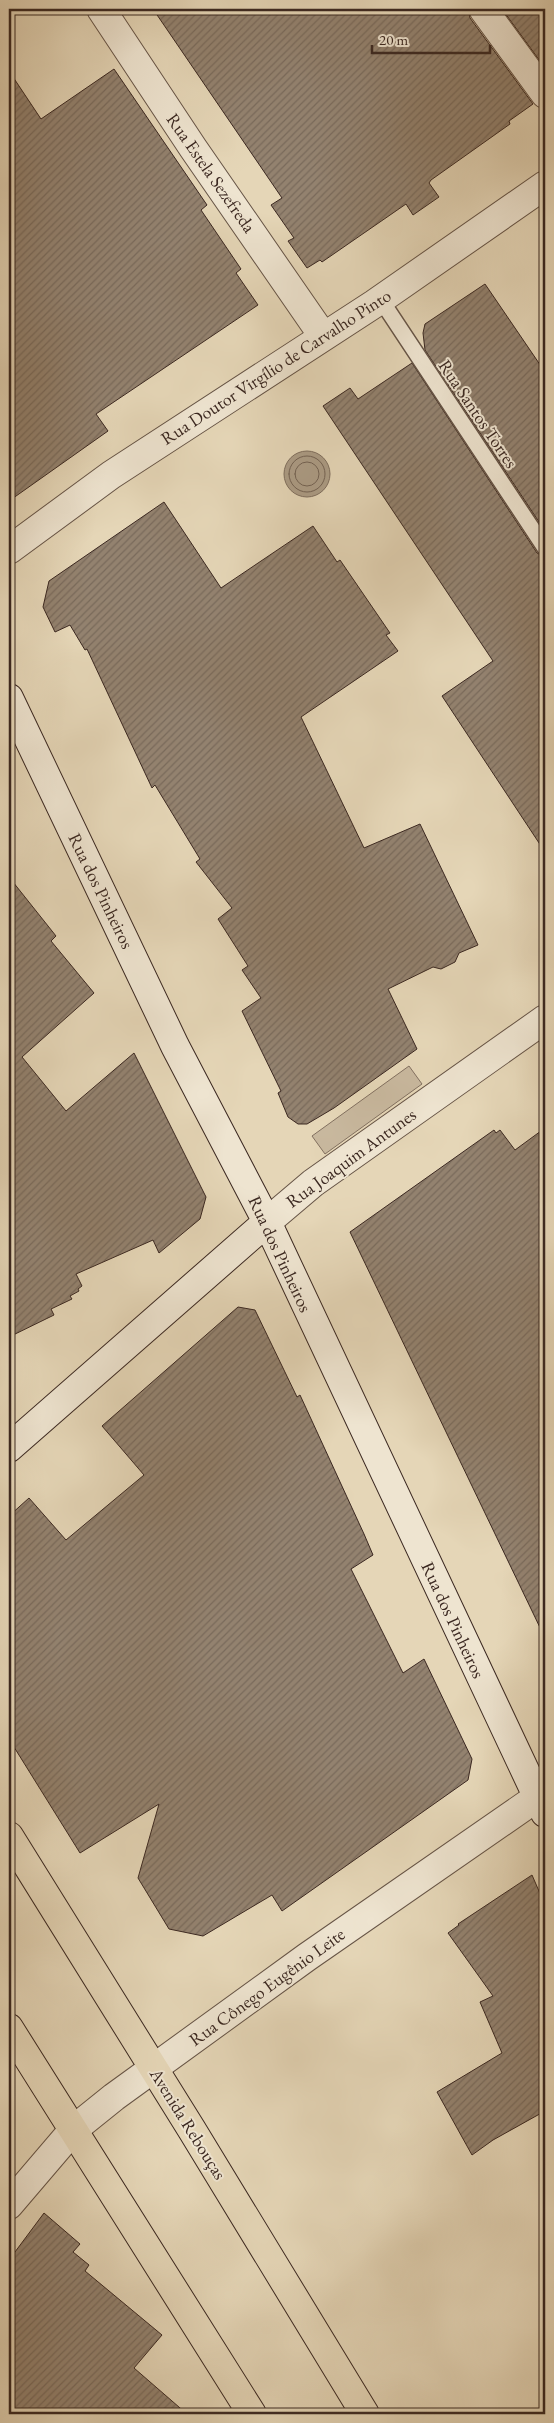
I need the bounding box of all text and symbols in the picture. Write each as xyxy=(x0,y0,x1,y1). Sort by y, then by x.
scale bar xyxy=(372,22,489,54)
text: 20 m xyxy=(379,30,408,49)
street label: Rua Estela Sezefreda xyxy=(162,108,262,238)
street label: Rua Doutor Virgílio de Carvalho Pinto xyxy=(156,283,395,450)
street label: Rua Santos Torres xyxy=(434,355,523,473)
street label: Rua dos Pinheiros xyxy=(64,829,139,953)
street label: Rua Joaquim Antunes xyxy=(281,1103,420,1213)
street label: Rua dos Pinheiros xyxy=(243,1192,318,1316)
street label: Rua dos Pinheiros xyxy=(416,1558,491,1682)
street label: Rua Cônego Eugênio Leite xyxy=(184,1922,349,2051)
street label: Avenida Rebouças xyxy=(144,2063,232,2184)

